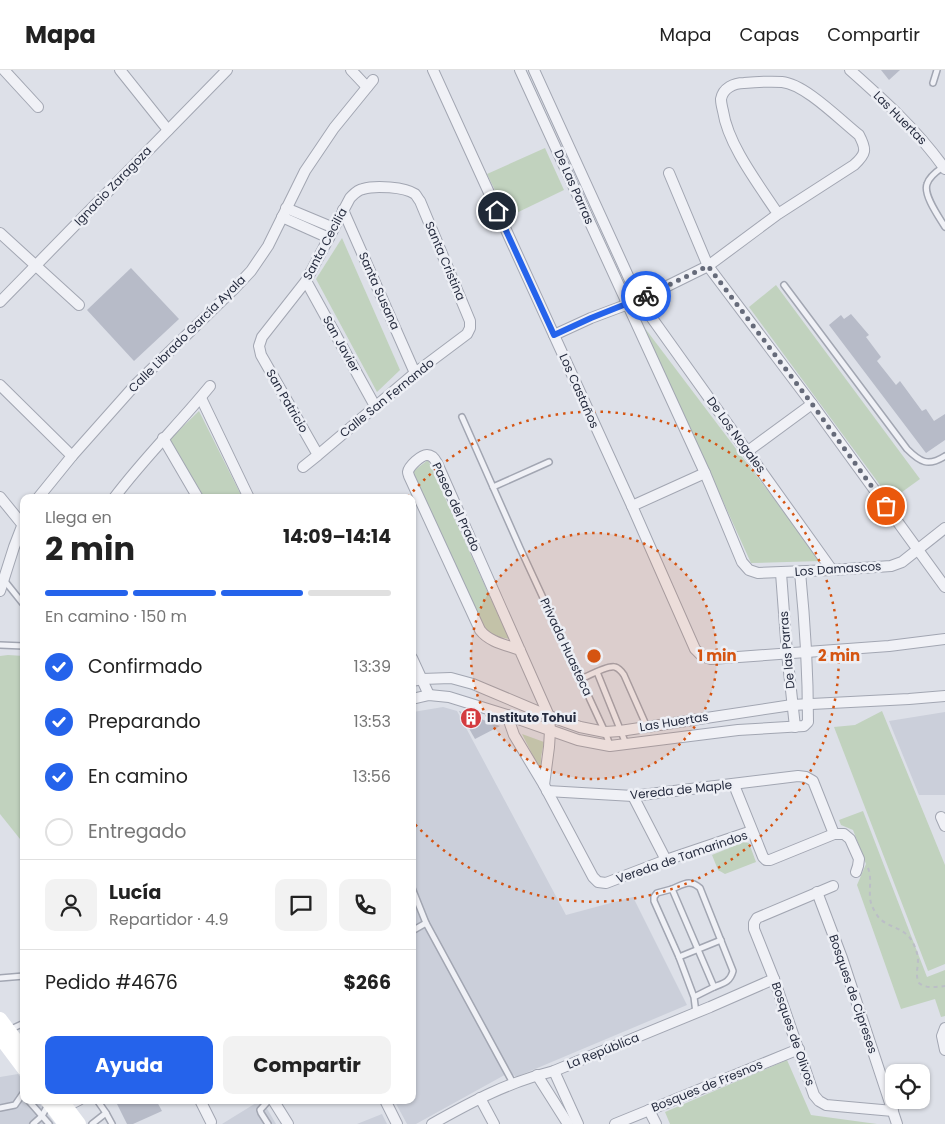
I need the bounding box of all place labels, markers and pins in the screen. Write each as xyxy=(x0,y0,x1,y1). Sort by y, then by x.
pin xyxy=(476,190,518,232)
pin xyxy=(865,485,907,527)
centre of rings xyxy=(585,647,603,665)
building icon: Instituto Tohui xyxy=(459,706,483,730)
place label: Instituto Tohui xyxy=(487,709,576,726)

